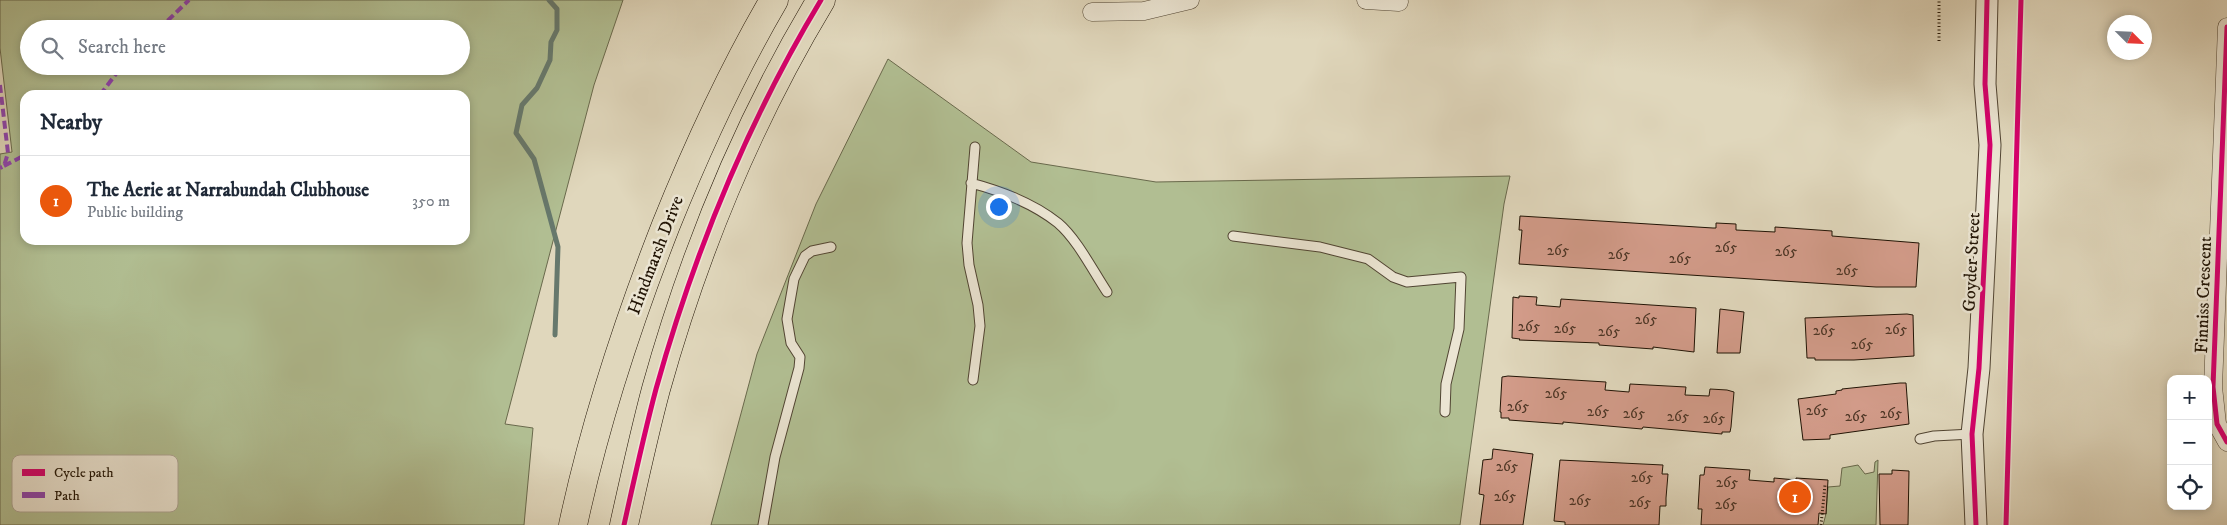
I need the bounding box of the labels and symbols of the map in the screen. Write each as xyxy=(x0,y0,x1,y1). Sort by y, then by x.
north arrow xyxy=(2107,15,2152,60)
street label: Hindmarsh Drive xyxy=(623,193,689,318)
your location xyxy=(986,194,1012,220)
street label: Goyder Street xyxy=(1958,212,1986,312)
street label: Finniss Crescent xyxy=(2191,236,2217,354)
house number: 265 xyxy=(1715,238,1738,257)
house number: 265 xyxy=(1547,241,1570,260)
house number: 265 xyxy=(1775,242,1798,261)
house number: 265 xyxy=(1608,245,1631,264)
house number: 265 xyxy=(1669,249,1692,268)
house number: 265 xyxy=(1836,261,1859,280)
house number: 265 xyxy=(1635,310,1658,329)
house number: 265 xyxy=(1518,317,1541,336)
house number: 265 xyxy=(1554,319,1577,338)
house number: 265 xyxy=(1885,320,1908,339)
house number: 265 xyxy=(1813,321,1836,340)
house number: 265 xyxy=(1598,322,1621,341)
house number: 265 xyxy=(1851,335,1874,354)
house number: 265 xyxy=(1545,384,1568,403)
house number: 265 xyxy=(1507,397,1530,416)
house number: 265 xyxy=(1806,401,1829,420)
house number: 265 xyxy=(1587,402,1610,421)
house number: 265 xyxy=(1623,404,1646,423)
house number: 265 xyxy=(1880,404,1903,423)
house number: 265 xyxy=(1667,407,1690,426)
house number: 265 xyxy=(1845,407,1868,426)
house number: 265 xyxy=(1703,409,1726,428)
legend xyxy=(12,455,178,512)
house number: 265 xyxy=(1496,457,1519,476)
text: Cycle path xyxy=(54,464,114,482)
house number: 265 xyxy=(1631,468,1654,487)
house number: 265 xyxy=(1716,473,1739,492)
pin: 1 xyxy=(1779,478,1811,516)
text: Path xyxy=(54,487,81,505)
house number: 265 xyxy=(1494,487,1517,506)
house number: 265 xyxy=(1569,491,1592,510)
house number: 265 xyxy=(1629,493,1652,512)
house number: 265 xyxy=(1715,495,1738,514)

